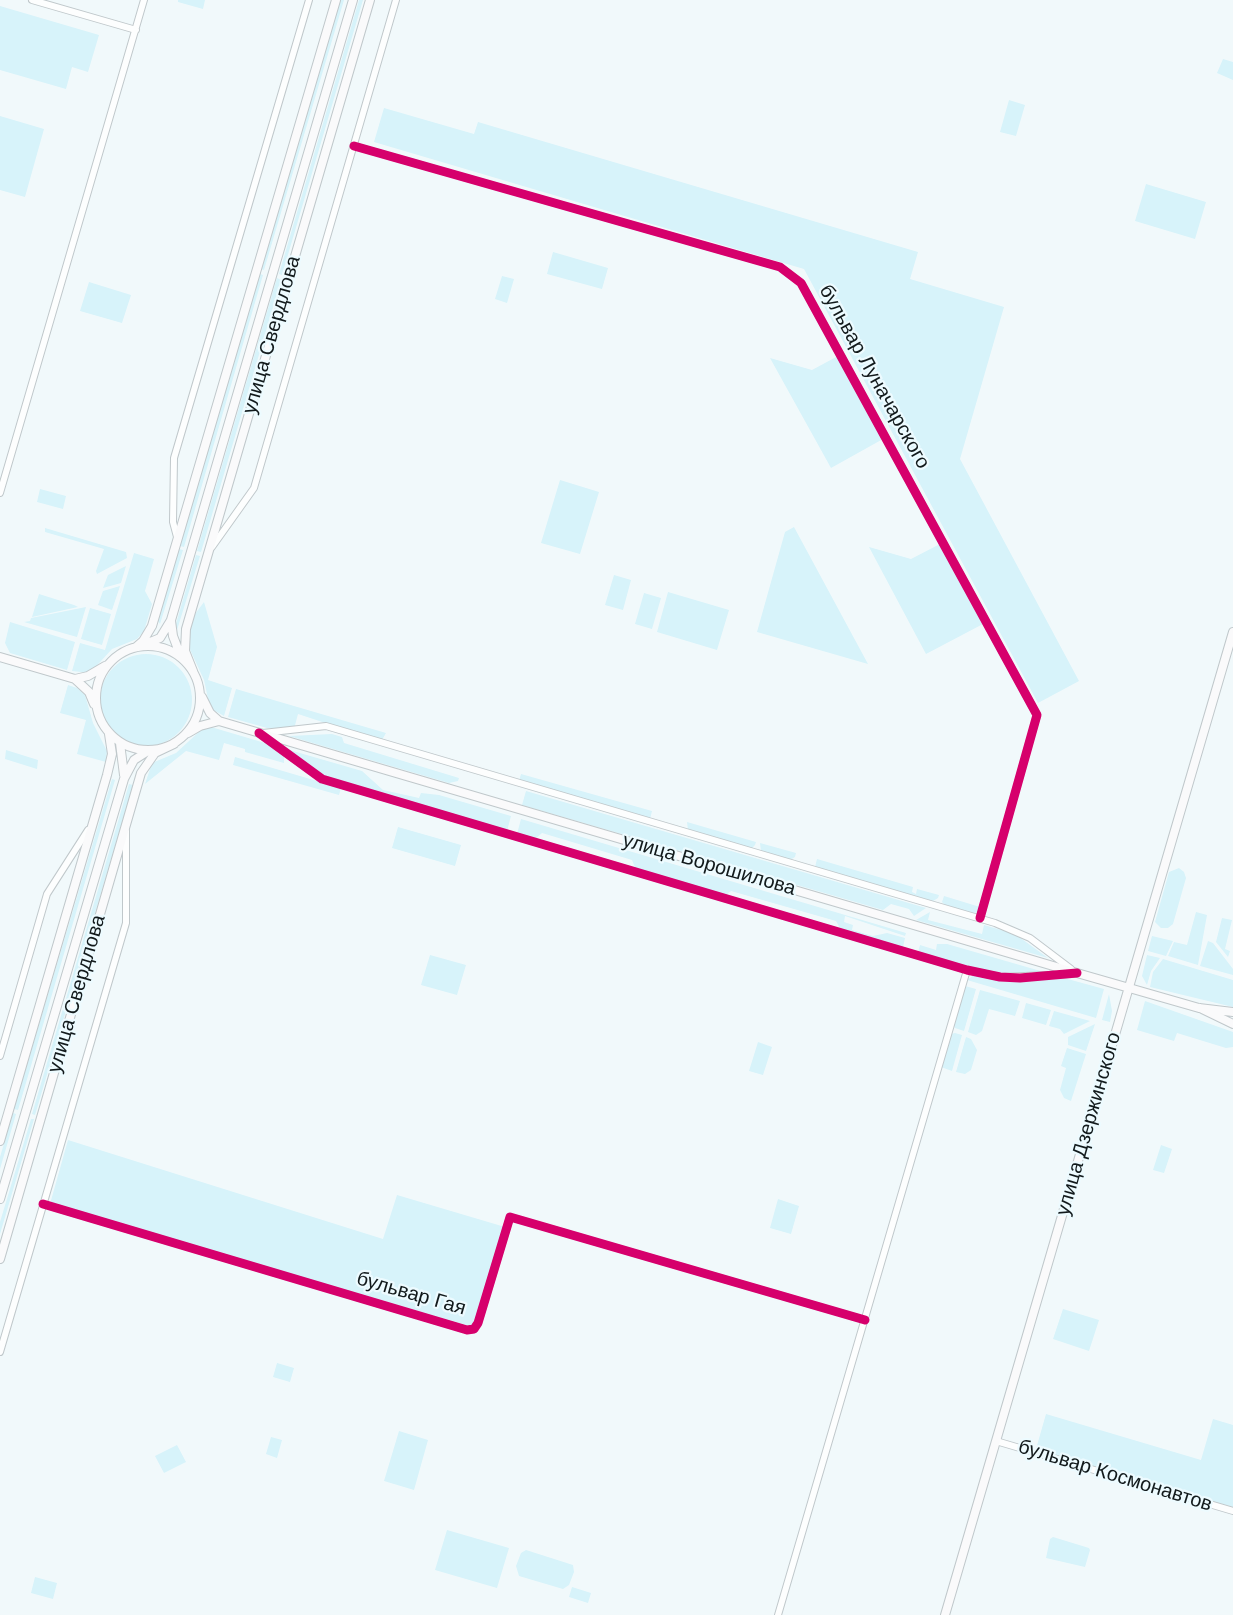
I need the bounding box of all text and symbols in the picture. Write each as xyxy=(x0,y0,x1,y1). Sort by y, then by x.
street label: улица Свердлова xyxy=(238,253,306,417)
street label: бульвар Луначарского xyxy=(813,281,935,473)
street label: улица Ворошилова xyxy=(620,829,798,901)
street label: улица Свердлова xyxy=(43,912,111,1076)
street label: улица Дзержинского xyxy=(1051,1030,1127,1218)
street label: бульвар Гая xyxy=(354,1267,468,1321)
street label: бульвар Космонавтов xyxy=(1015,1435,1215,1517)

